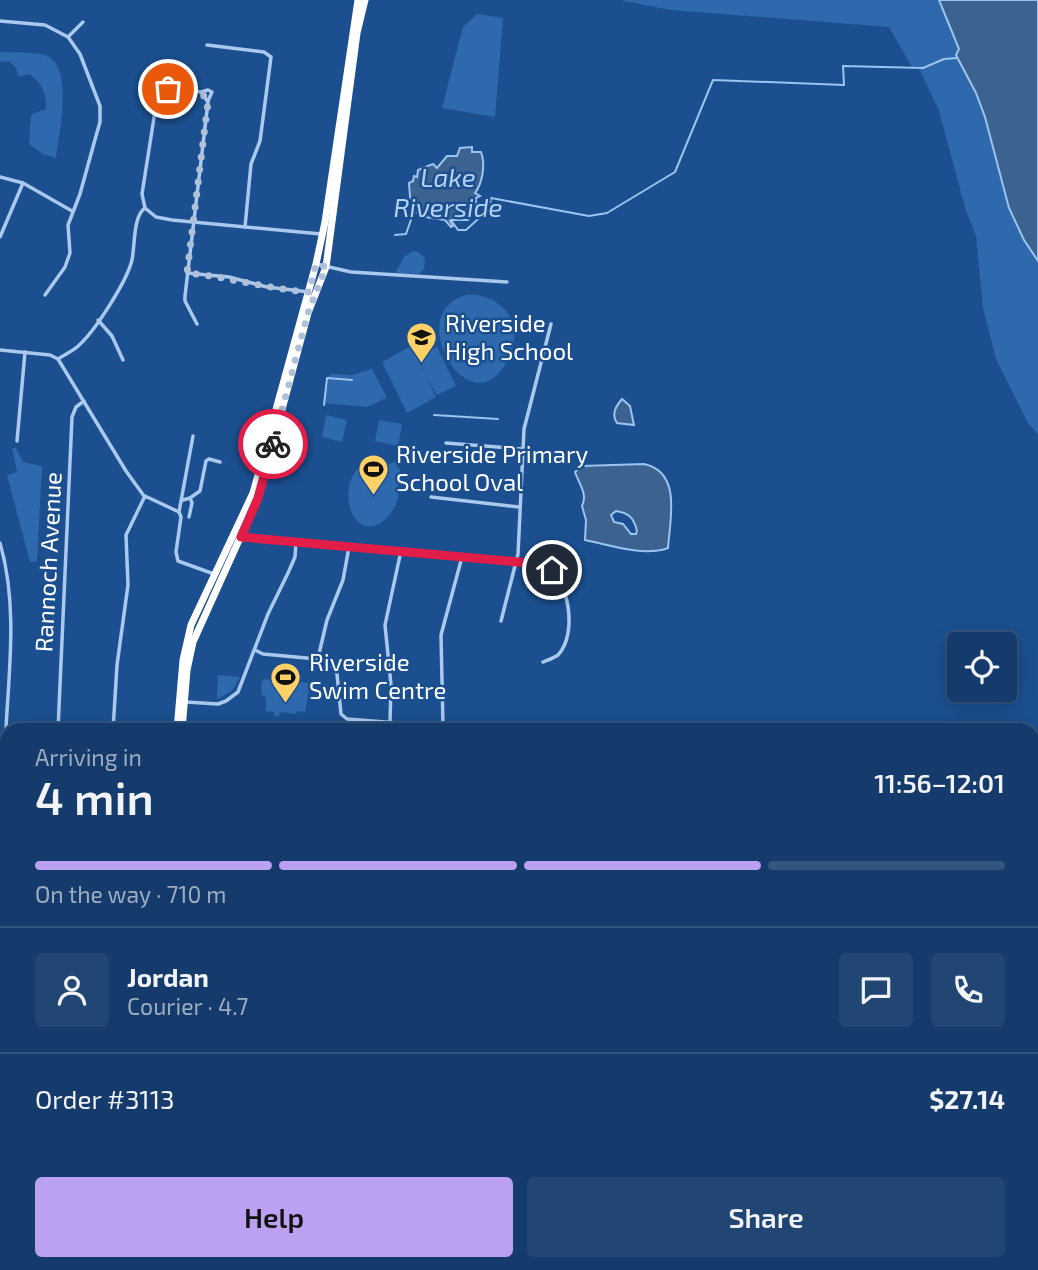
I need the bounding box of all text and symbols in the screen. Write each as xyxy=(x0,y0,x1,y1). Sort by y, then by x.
pin xyxy=(138,59,198,119)
icon: bag xyxy=(149,70,187,108)
water label: Lake Riverside xyxy=(394,161,503,222)
place label: Riverside High School xyxy=(445,308,573,365)
school or university icon: Riverside High School xyxy=(405,321,439,365)
courier xyxy=(238,409,308,479)
icon: bike xyxy=(254,425,292,463)
place label: Riverside Primary School Oval xyxy=(396,439,589,496)
sports icon: Riverside Primary School Oval xyxy=(356,452,390,496)
street label: Rannoch Avenue xyxy=(28,471,67,653)
pin xyxy=(522,540,582,600)
icon: home xyxy=(533,551,571,589)
map controls xyxy=(947,632,1017,702)
button: locate xyxy=(947,632,1017,702)
place label: Riverside Swim Centre xyxy=(309,647,446,704)
sports icon: Riverside Swim Centre xyxy=(269,660,303,704)
text: Arriving in xyxy=(35,743,142,771)
text: 11:56–12:01 xyxy=(874,767,1005,798)
text: 4 min xyxy=(35,769,154,824)
text: On the way · 710 m xyxy=(35,880,227,908)
button: person xyxy=(35,953,109,1027)
button: chat xyxy=(839,953,913,1027)
button: phone xyxy=(931,953,1005,1027)
text: Jordan xyxy=(127,961,209,992)
text: Courier · 4.7 xyxy=(127,992,248,1020)
text: Order #3113 xyxy=(35,1083,175,1114)
text: $27.14 xyxy=(929,1083,1005,1114)
button: Help xyxy=(35,1177,513,1257)
button: Share xyxy=(527,1177,1005,1257)

